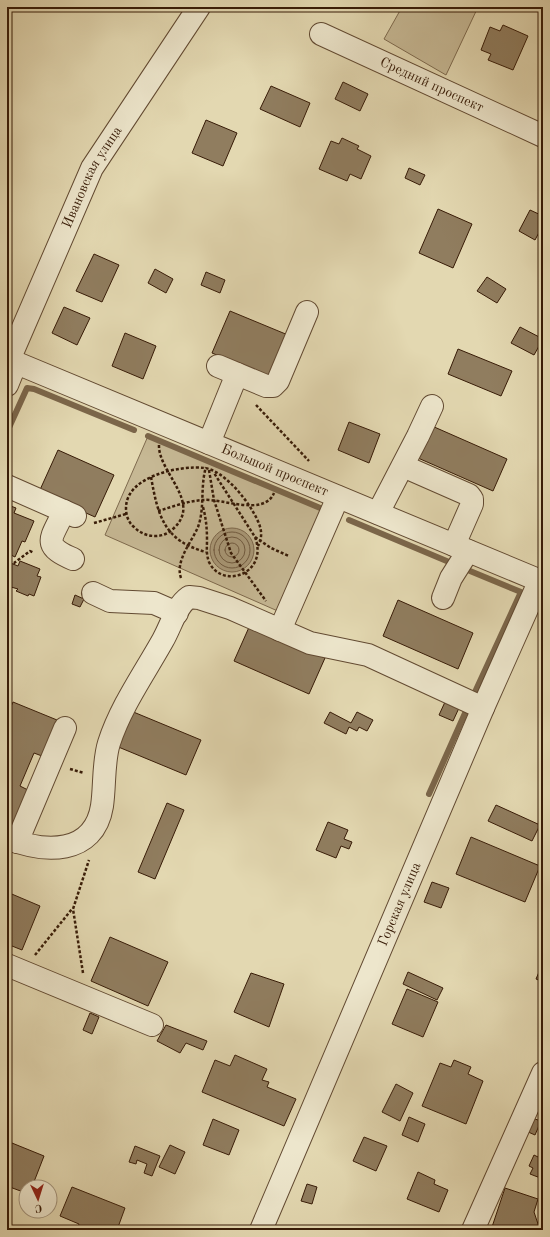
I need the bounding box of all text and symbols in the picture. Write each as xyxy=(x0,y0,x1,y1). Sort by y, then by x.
street label: Средний проспект xyxy=(378,55,486,115)
street label: Ивановская улица xyxy=(60,124,125,230)
street label: Большой проспект xyxy=(219,442,331,499)
street label: Горская улица xyxy=(376,860,424,948)
north arrow xyxy=(18,1179,58,1219)
text: С xyxy=(35,1202,43,1213)

